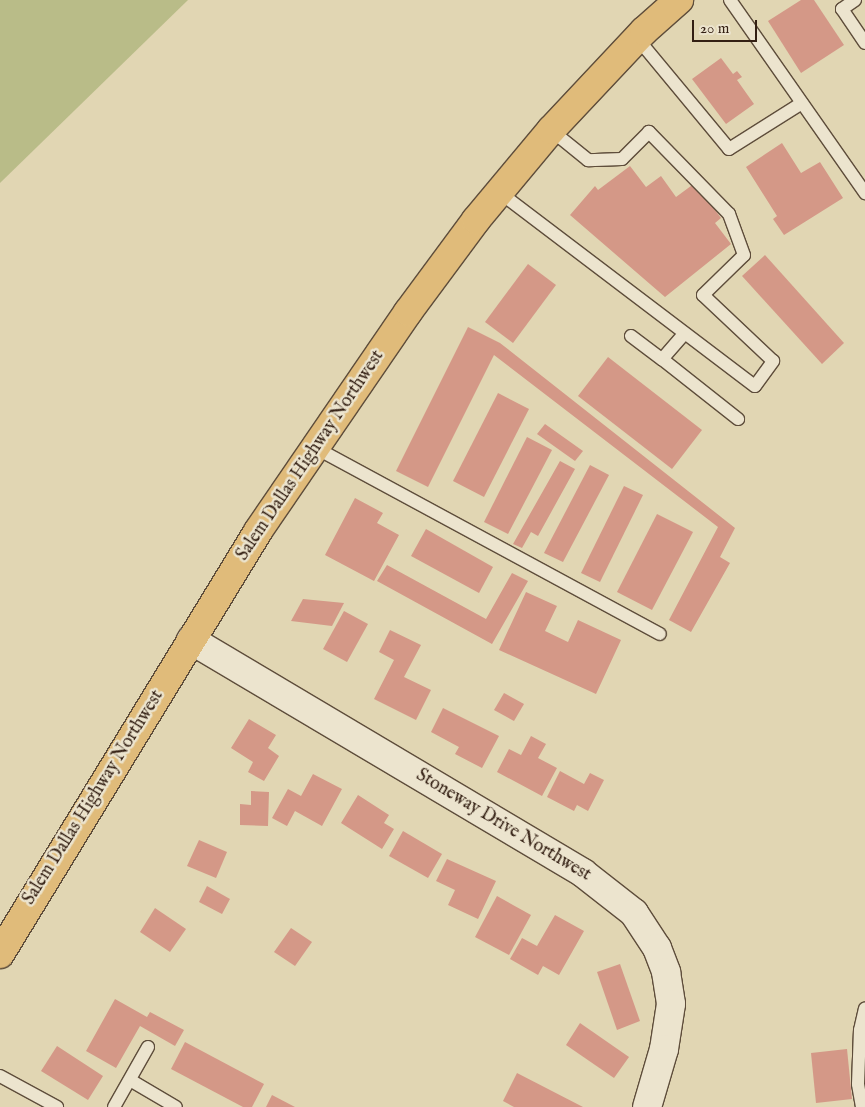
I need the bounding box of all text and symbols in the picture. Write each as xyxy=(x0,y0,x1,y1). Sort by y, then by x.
scale bar xyxy=(695,10,760,42)
text: 20 m xyxy=(700,19,729,38)
street label: Salem Dallas Highway Northwest xyxy=(232,347,390,565)
street label: Salem Dallas Highway Northwest xyxy=(19,687,169,909)
street label: Stoneway Drive Northwest xyxy=(412,765,594,887)

